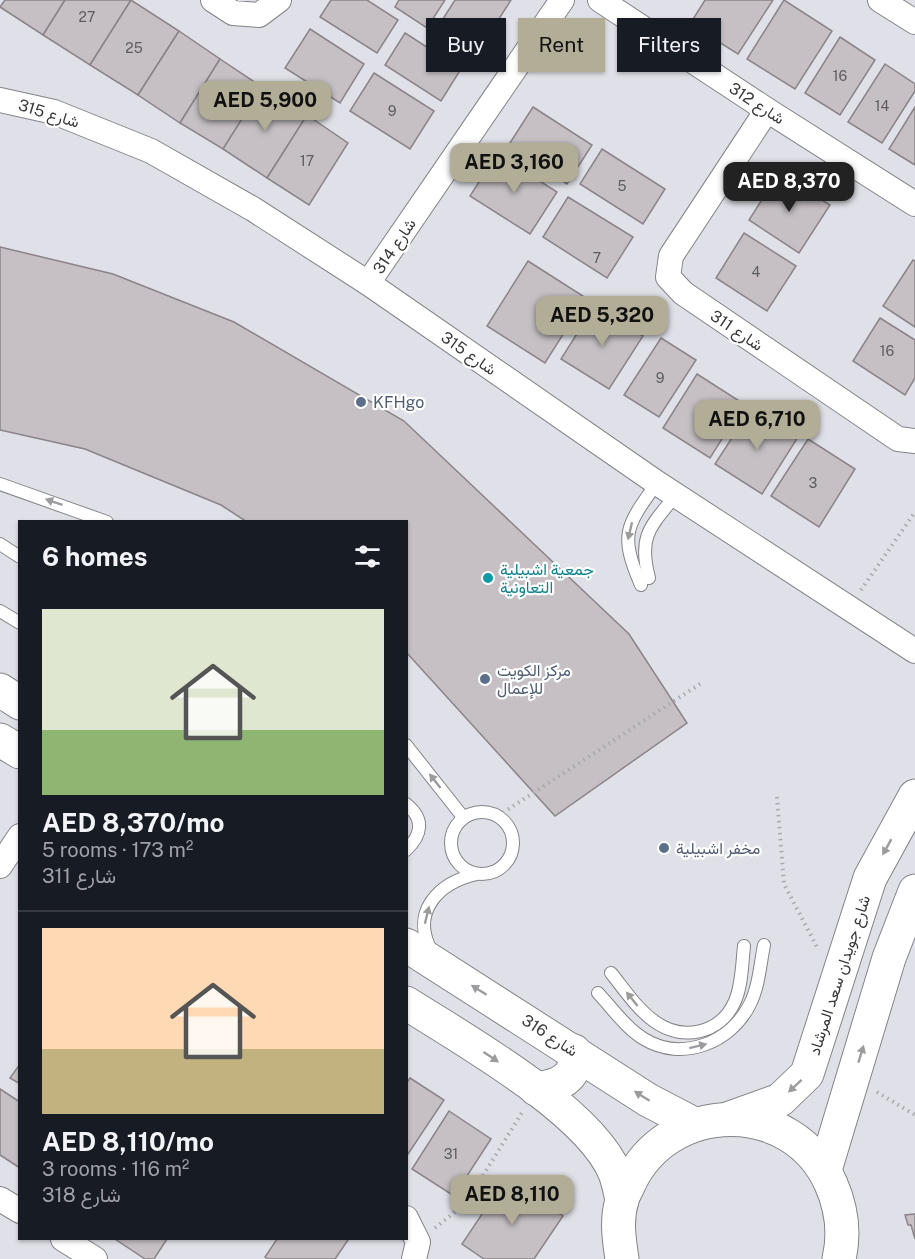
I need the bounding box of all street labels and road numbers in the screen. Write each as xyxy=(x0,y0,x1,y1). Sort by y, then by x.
street label: شارع 312 xyxy=(724,79,788,130)
street label: شارع 315 xyxy=(15,95,82,134)
street label: شارع 314 xyxy=(369,215,421,279)
street label: شارع 311 xyxy=(706,306,767,356)
street label: شارع 315 xyxy=(436,328,500,381)
street label: شارع جويدان سعد المرشاد xyxy=(805,893,876,1058)
street label: شارع 316 xyxy=(517,1010,581,1062)

